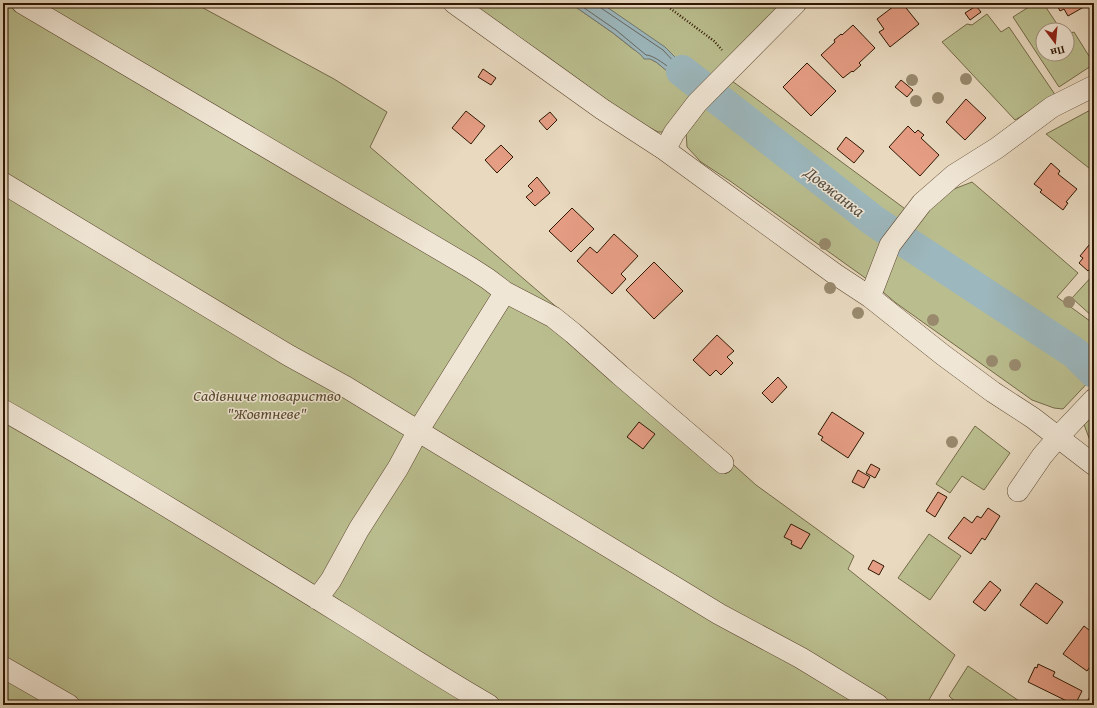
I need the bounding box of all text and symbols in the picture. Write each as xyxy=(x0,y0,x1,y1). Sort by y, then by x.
north arrow xyxy=(1035,22,1075,62)
text: Пн xyxy=(1049,42,1067,61)
water label: Довжанка xyxy=(799,159,871,223)
park label: Садівниче товариство "Жовтневе" xyxy=(193,383,341,425)

